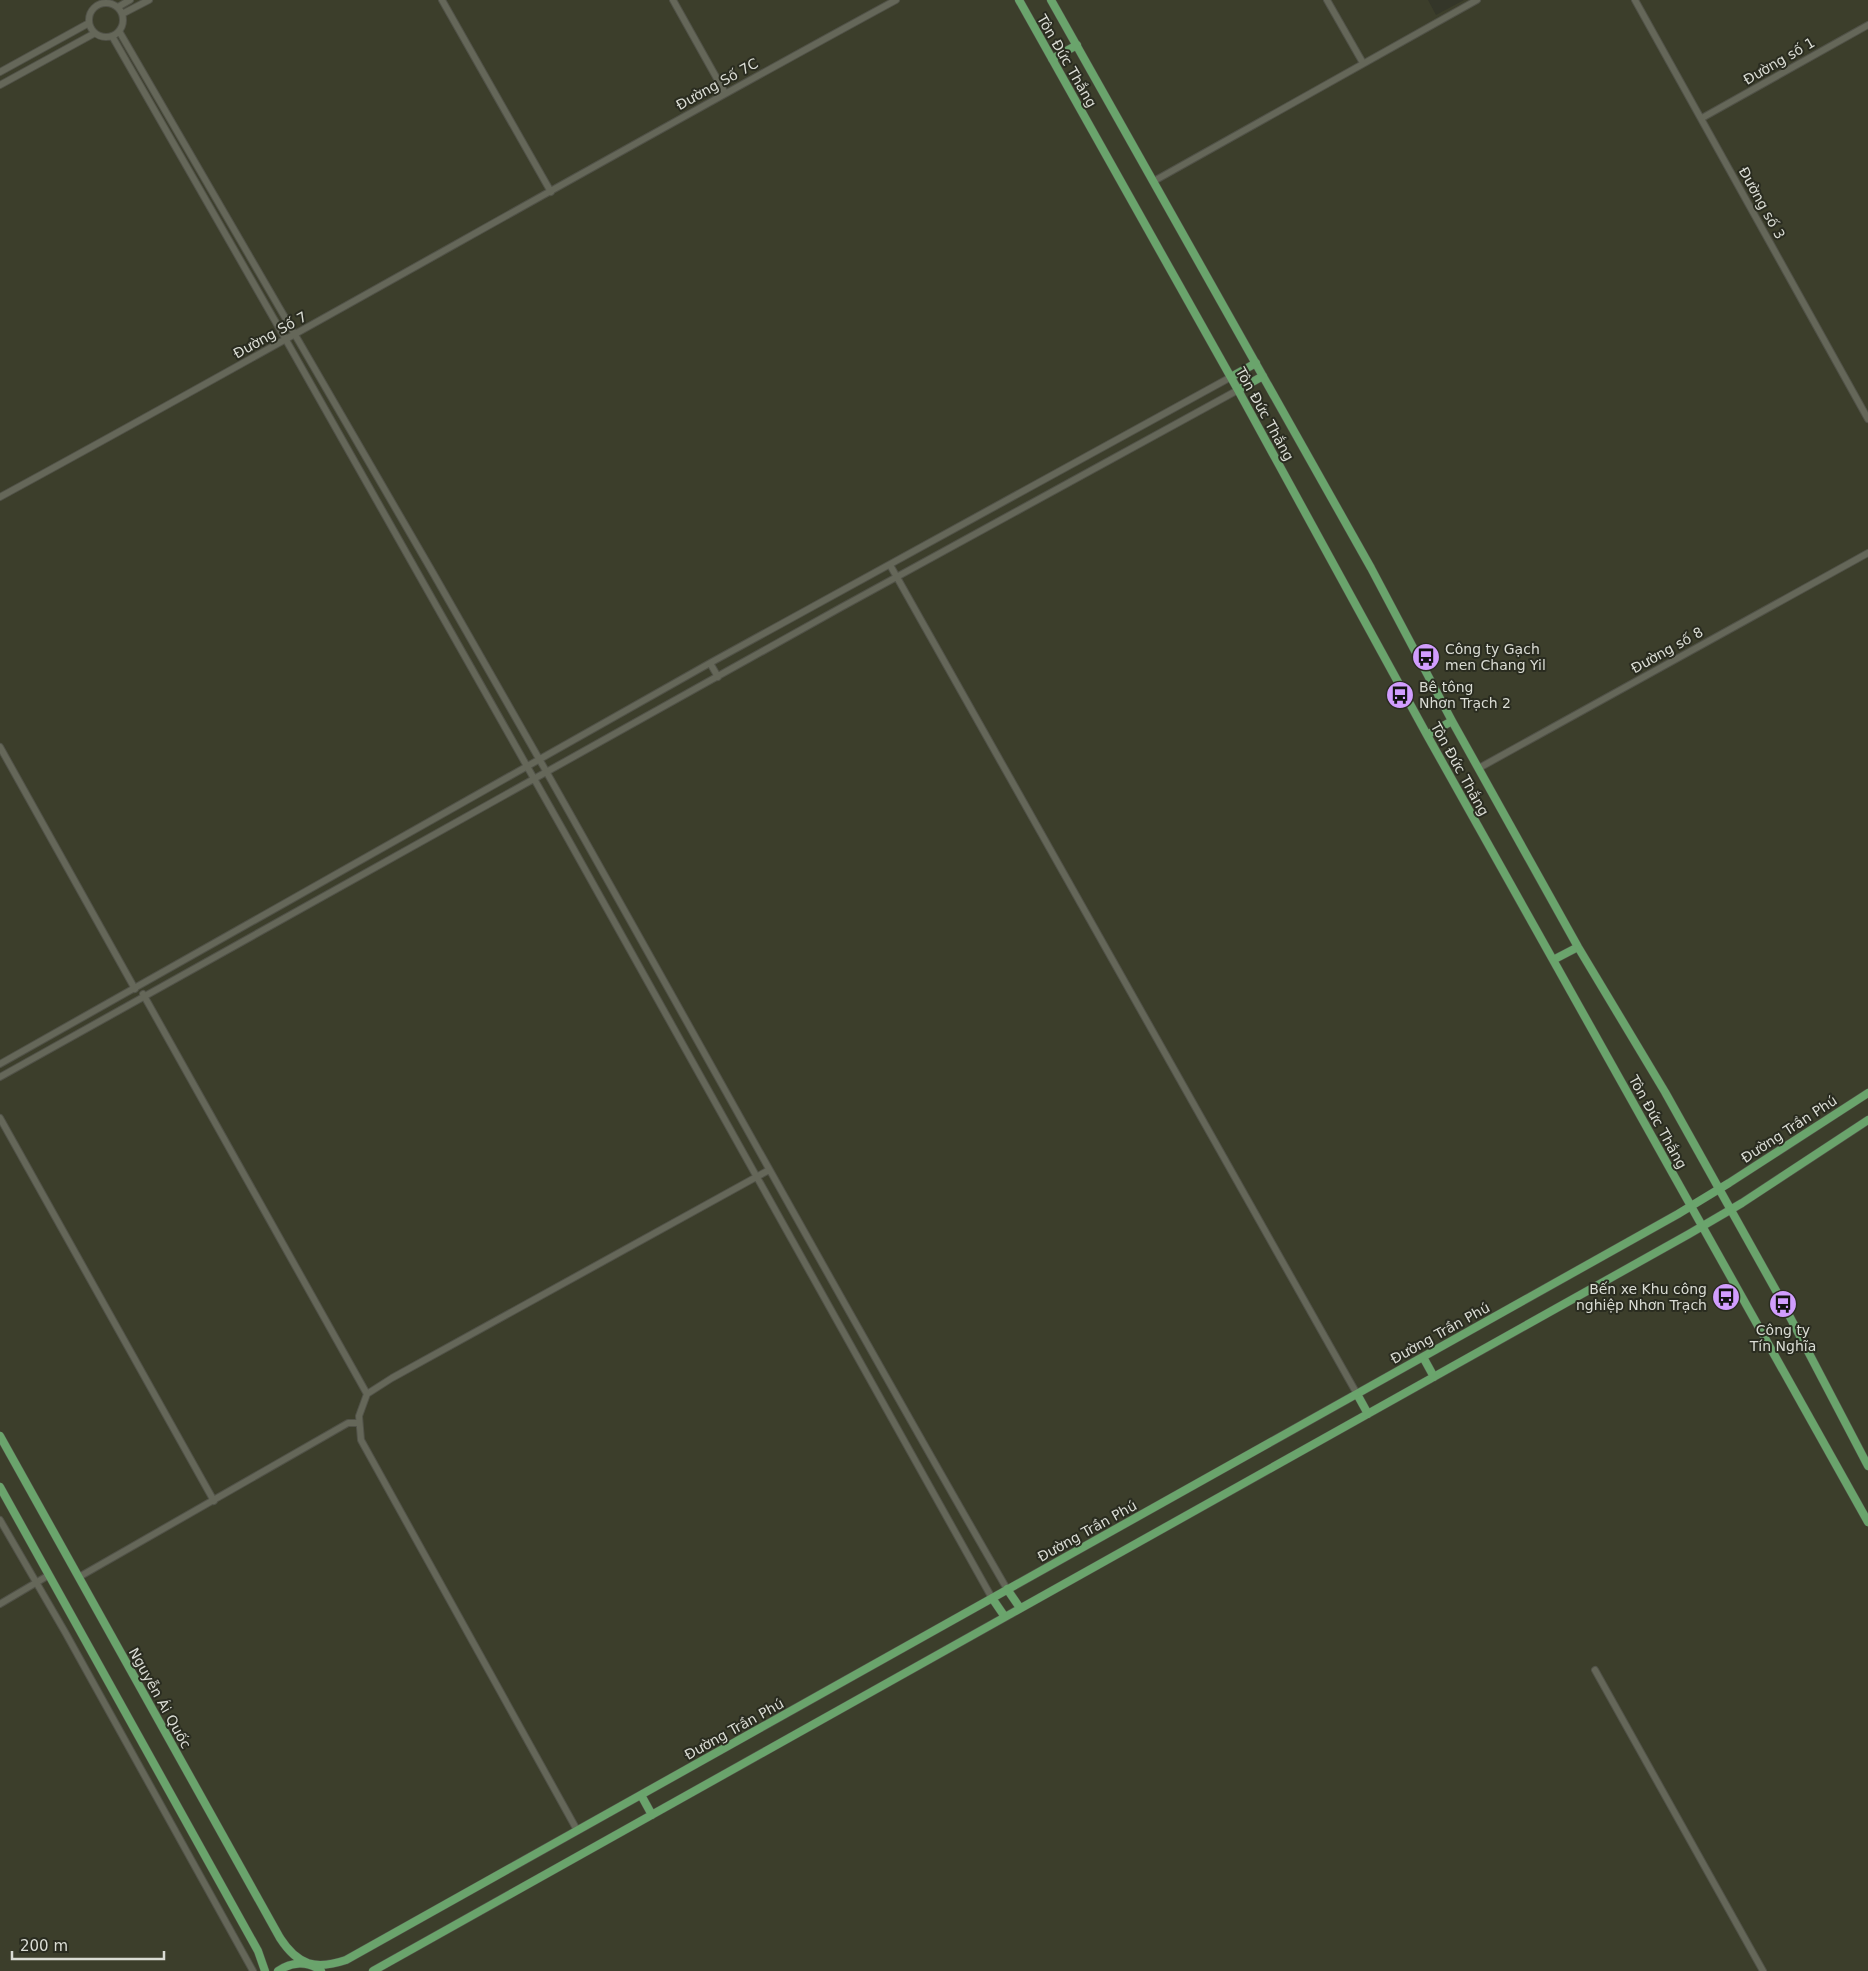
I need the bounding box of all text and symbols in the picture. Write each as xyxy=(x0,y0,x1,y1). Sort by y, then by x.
street label: Tôn Đức Thắng xyxy=(1034,11,1100,110)
street label: Đường số 1 xyxy=(1740,34,1818,88)
street label: Đường Số 7C xyxy=(673,55,761,113)
street label: Đường số 3 xyxy=(1736,164,1788,242)
street label: Đường Số 7 xyxy=(231,308,309,362)
street label: Tôn Đức Thắng xyxy=(1232,364,1297,463)
street label: Đường số 8 xyxy=(1628,624,1706,676)
place label: Công ty Gạch men Chang Yil xyxy=(1445,641,1546,673)
bus stop icon: Công ty Gạch men Chang Yil xyxy=(1411,642,1441,672)
place label: Bê tông Nhơn Trạch 2 xyxy=(1419,679,1511,711)
bus stop icon: Bê tông Nhơn Trạch 2 xyxy=(1385,680,1415,710)
street label: Tôn Đức Thắng xyxy=(1427,719,1492,818)
street label: Tôn Đức Thắng xyxy=(1625,1072,1690,1171)
street label: Đường Trần Phú xyxy=(1738,1092,1840,1166)
place label: Bến xe Khu công nghiệp Nhơn Trạch xyxy=(1576,1281,1707,1313)
bus stop icon: Bến xe Khu công nghiệp Nhơn Trạch xyxy=(1711,1282,1741,1312)
bus stop icon: Công ty Tín Nghĩa xyxy=(1768,1289,1798,1319)
street label: Đường Trần Phú xyxy=(1388,1299,1492,1367)
place label: Công ty Tín Nghĩa xyxy=(1749,1322,1816,1354)
street label: Đường Trần Phú xyxy=(1035,1497,1139,1565)
street label: Nguyễn Ái Quốc xyxy=(126,1645,194,1751)
street label: Đường Trần Phú xyxy=(682,1695,786,1763)
scale bar xyxy=(12,1928,165,1960)
text: 200 m xyxy=(20,1937,68,1955)

